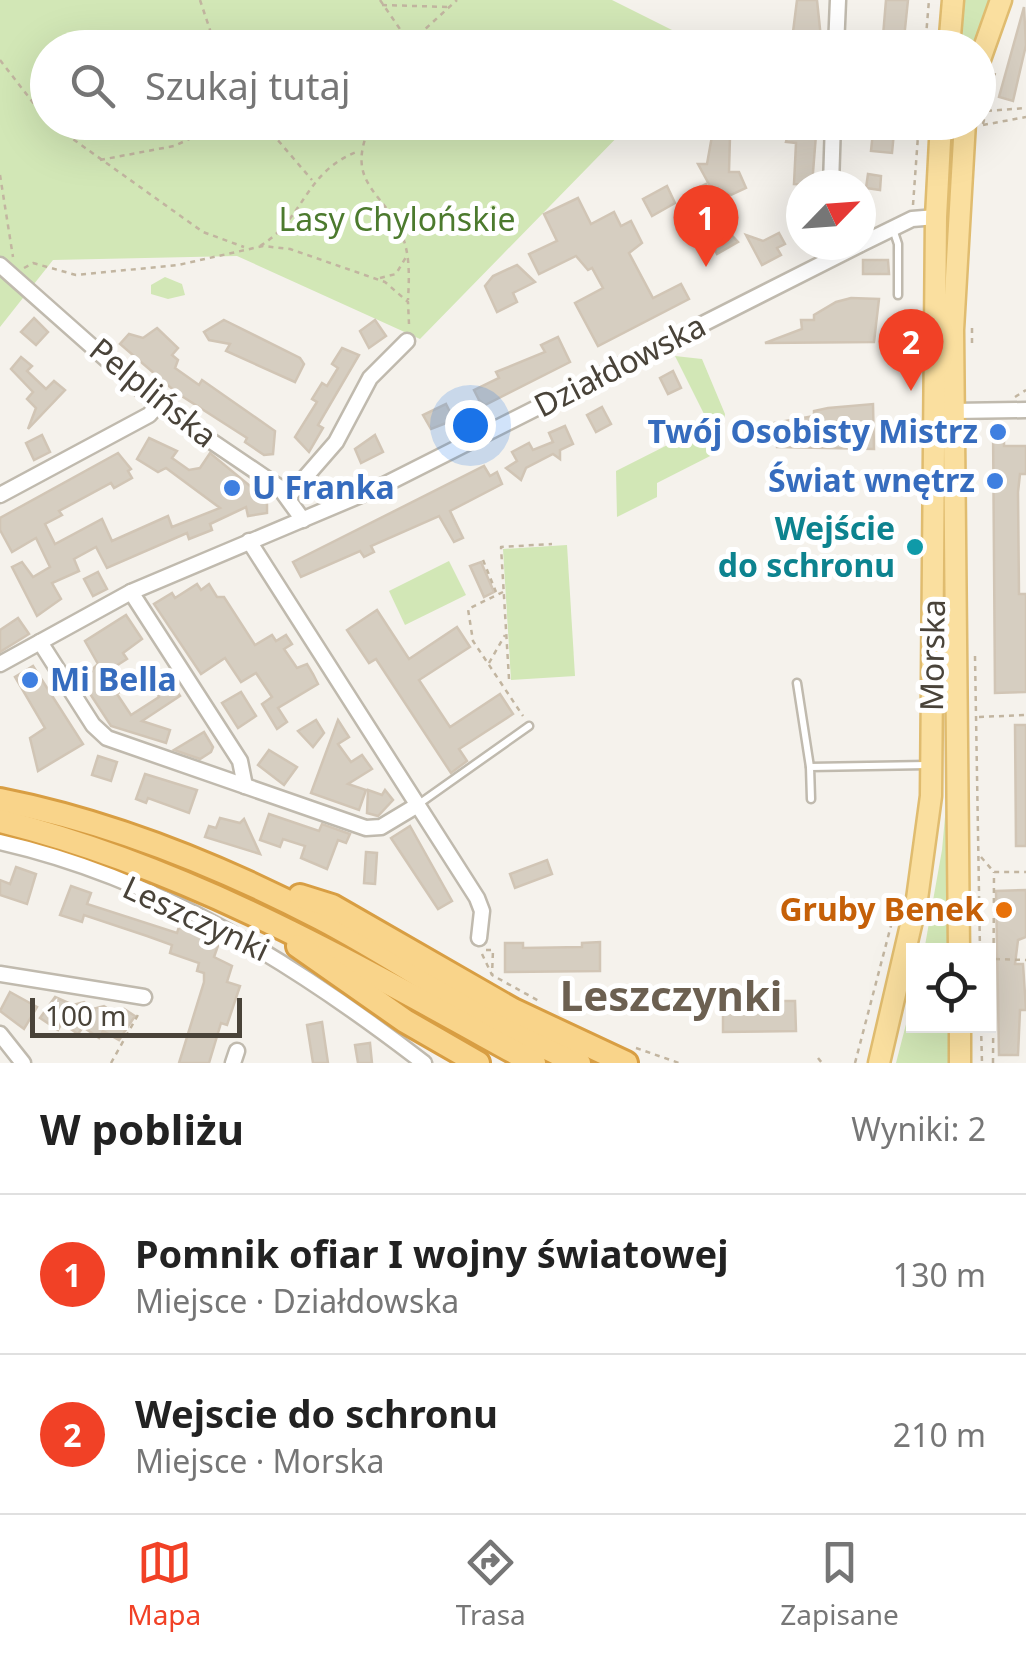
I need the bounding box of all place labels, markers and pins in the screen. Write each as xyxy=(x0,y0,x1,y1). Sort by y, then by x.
pin: 1 xyxy=(674,184,738,267)
pin: 2 xyxy=(878,308,944,391)
place label: Twój Osobisty Mistrz xyxy=(647,409,978,452)
marker: Twój Osobisty Mistrz xyxy=(987,421,1009,443)
place label: Świat wnętrz xyxy=(768,458,975,501)
place label: U Franka xyxy=(252,465,395,508)
marker: Świat wnętrz xyxy=(984,470,1006,492)
marker: U Franka xyxy=(221,477,243,499)
place label: Wejście do schronu xyxy=(718,506,895,586)
marker: Wejście do schronu xyxy=(904,536,926,558)
place label: Mi Bella xyxy=(50,657,177,700)
marker: Mi Bella xyxy=(19,669,41,691)
place label: Gruby Benek xyxy=(779,887,984,930)
marker: Gruby Benek xyxy=(993,899,1015,921)

